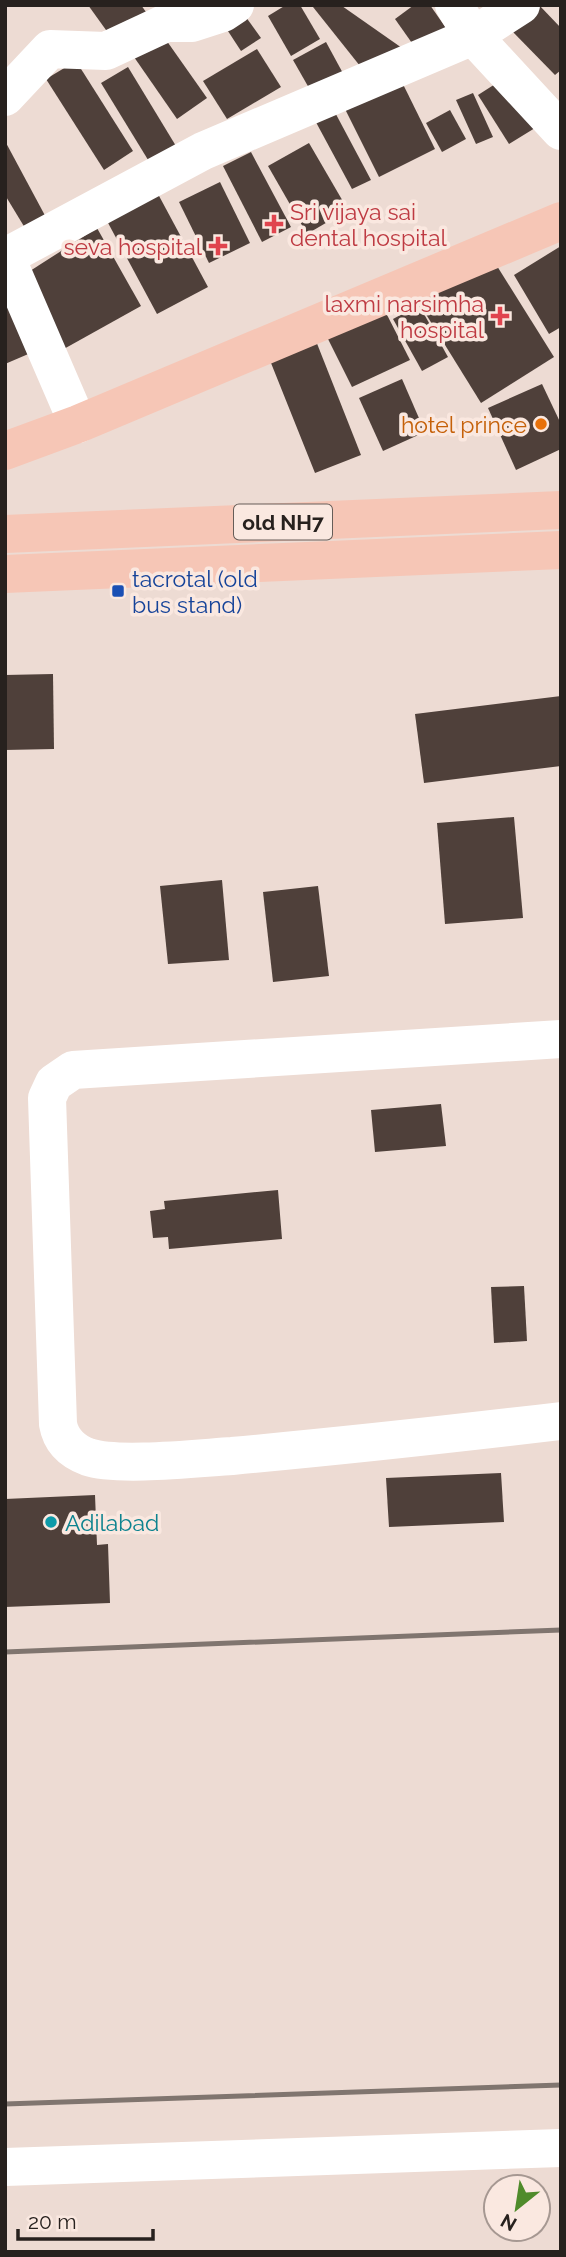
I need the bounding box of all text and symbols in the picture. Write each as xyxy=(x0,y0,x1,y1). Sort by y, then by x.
place label: Sri vijaya sai dental hospital xyxy=(290,198,447,251)
marker: Sri vijaya sai dental hospital xyxy=(264,214,284,234)
place label: seva hospital xyxy=(63,233,203,260)
marker: seva hospital xyxy=(208,236,228,256)
place label: laxmi narsimha hospital xyxy=(324,290,485,343)
marker: laxmi narsimha hospital xyxy=(490,306,510,326)
place label: hotel prince xyxy=(401,411,527,438)
marker: hotel prince xyxy=(533,416,549,432)
road number: old NH7 xyxy=(234,504,332,540)
place label: tacrotal (old bus stand) xyxy=(132,565,258,618)
marker: tacrotal (old bus stand) xyxy=(110,583,126,599)
place label: Adilabad xyxy=(65,1509,159,1536)
marker: Adilabad xyxy=(43,1514,59,1530)
north arrow xyxy=(482,2173,552,2243)
scale bar xyxy=(18,2198,152,2242)
text: 20 m xyxy=(28,2209,76,2234)
text: N xyxy=(497,2210,520,2236)

